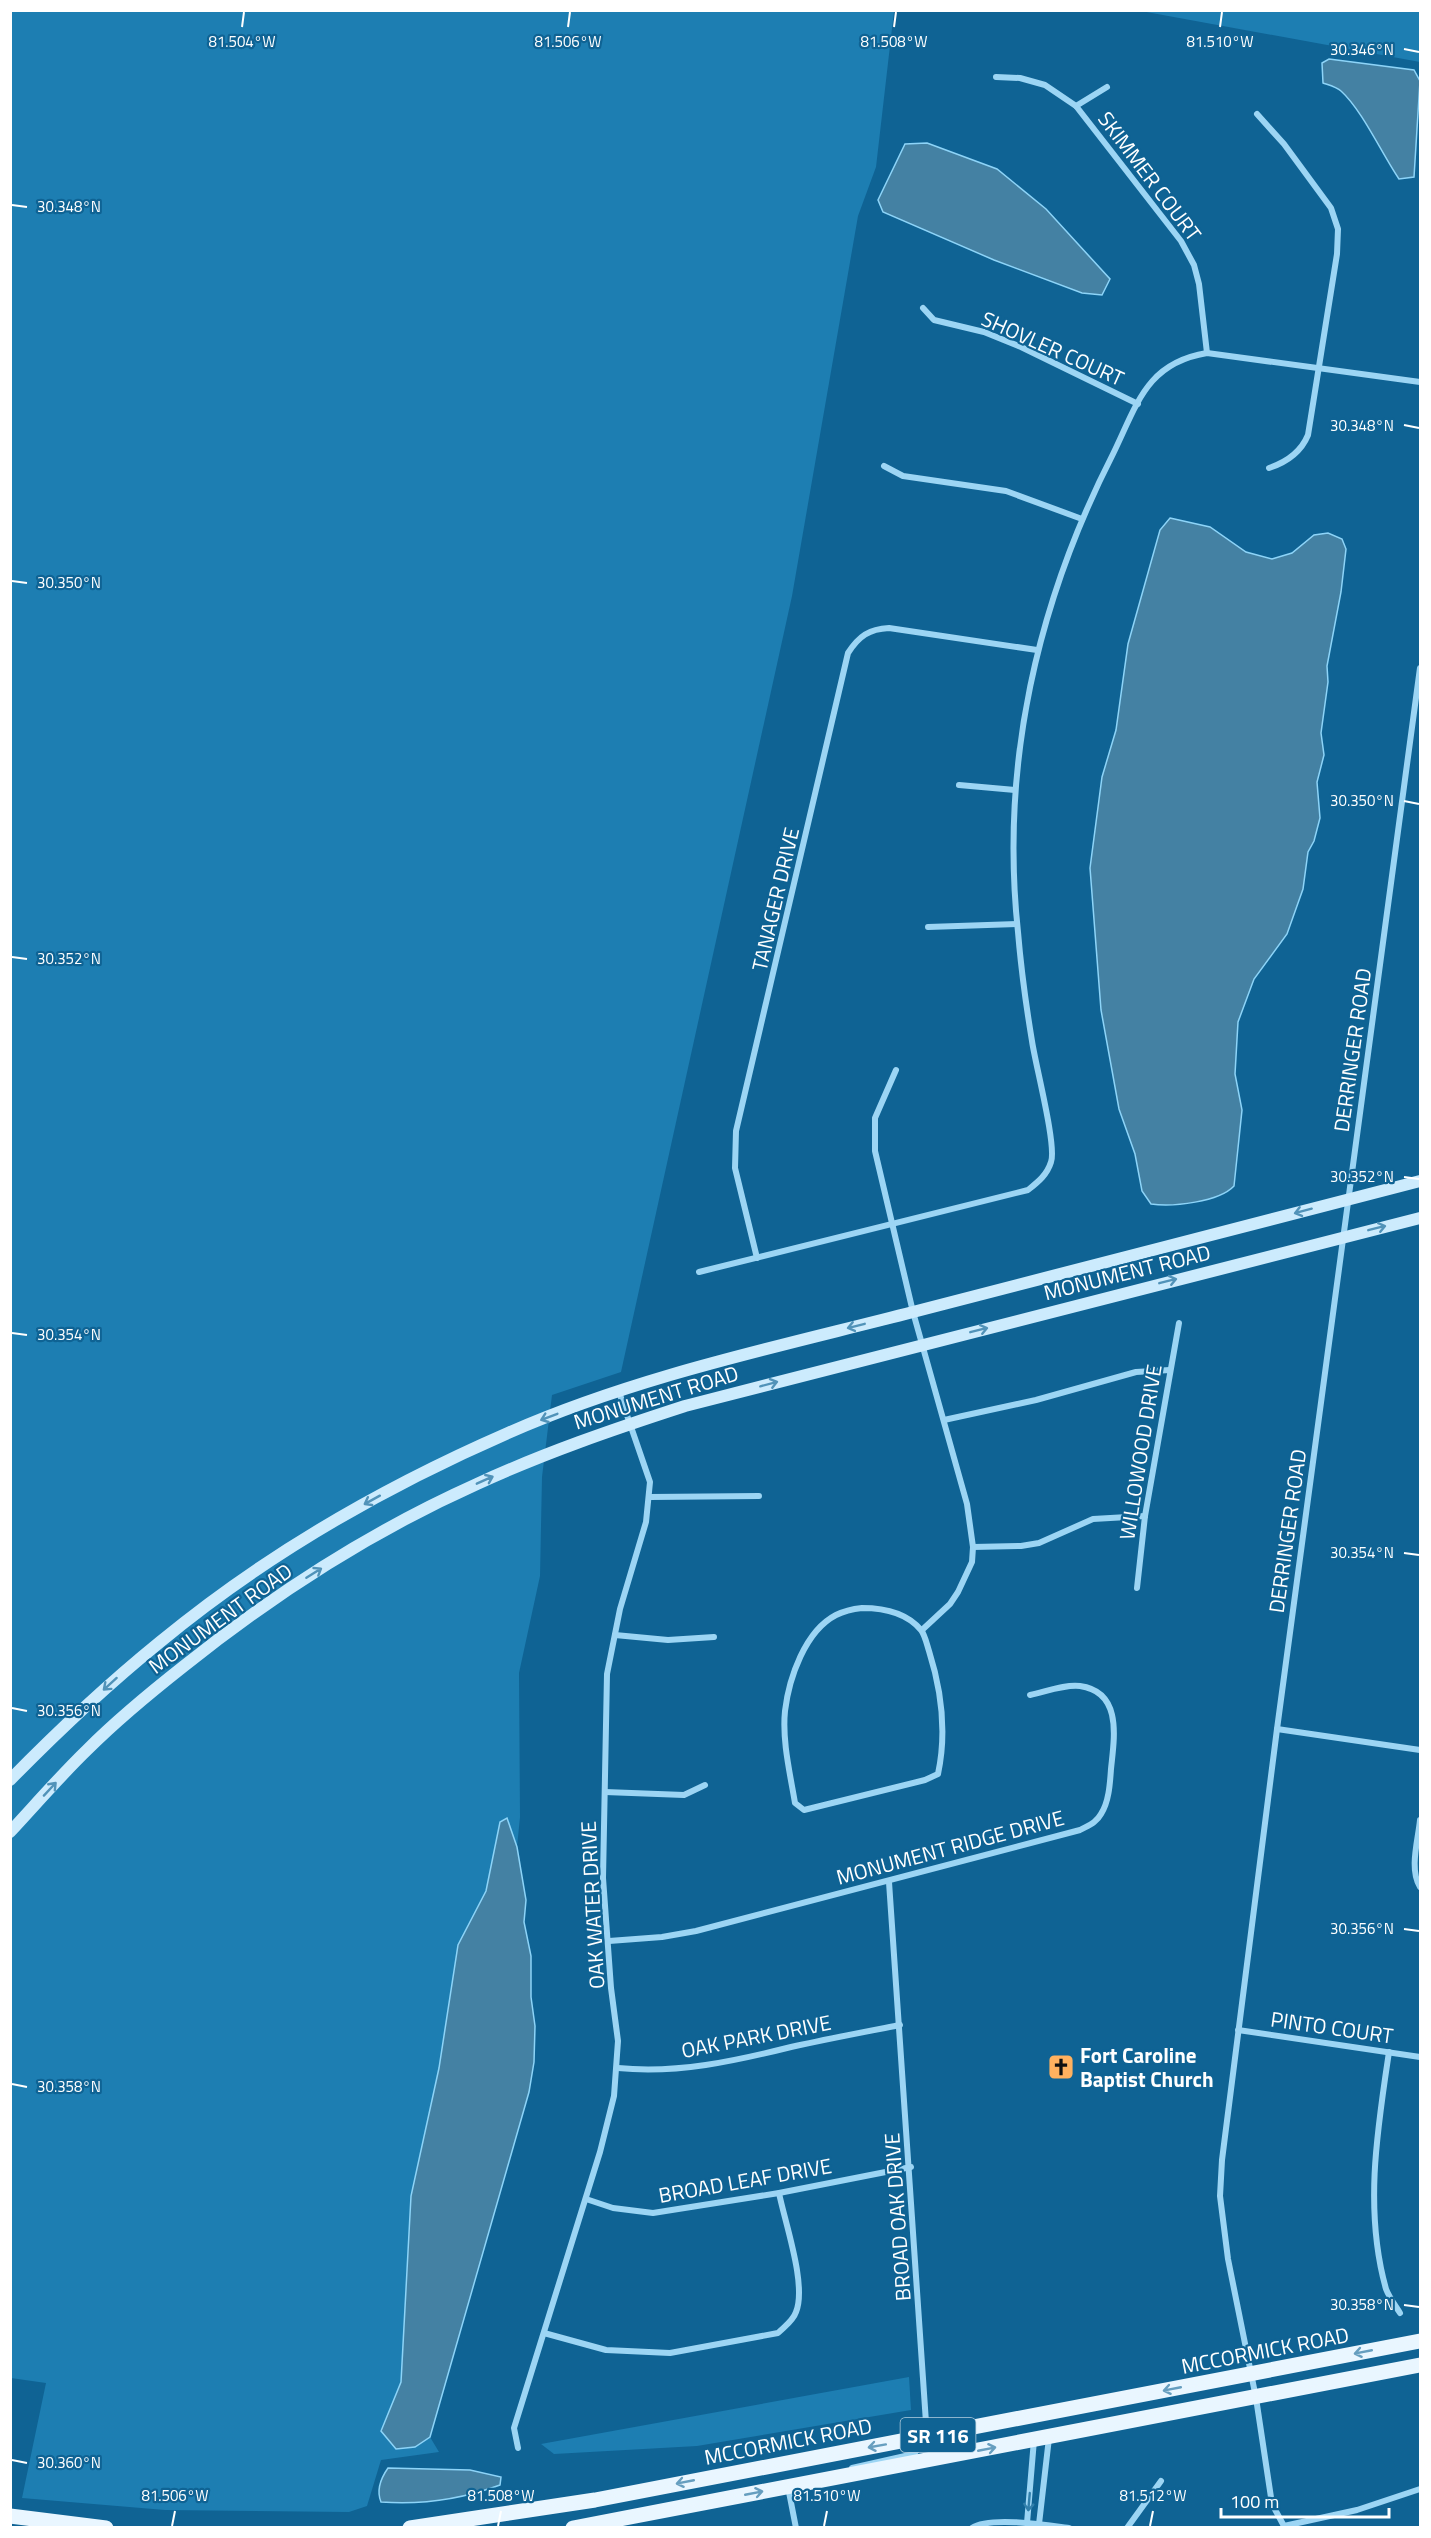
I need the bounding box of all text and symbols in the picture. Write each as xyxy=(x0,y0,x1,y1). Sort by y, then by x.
text: 81.504°W xyxy=(209,30,275,53)
text: 81.506°W xyxy=(535,30,601,53)
text: 81.508°W xyxy=(861,30,927,53)
text: 81.510°W xyxy=(1187,30,1253,53)
text: 30.346°N xyxy=(1330,38,1394,61)
street label: SKIMMER COURT xyxy=(1090,104,1210,248)
text: 30.348°N xyxy=(37,195,101,218)
street label: SHOVLER COURT xyxy=(977,302,1129,394)
text: 30.348°N xyxy=(1330,414,1394,437)
text: 30.350°N xyxy=(37,571,101,594)
text: 30.350°N xyxy=(1330,789,1394,812)
street label: TANAGER DRIVE xyxy=(743,824,807,974)
text: 30.352°N xyxy=(37,947,101,970)
street label: DERRINGER ROAD xyxy=(1325,966,1379,1134)
text: 30.352°N xyxy=(1330,1165,1394,1188)
one-way arrow xyxy=(1294,1206,1313,1218)
one-way arrow xyxy=(1368,1222,1387,1234)
street label: MONUMENT ROAD xyxy=(1040,1236,1214,1308)
one-way arrow xyxy=(1158,1275,1177,1287)
one-way arrow xyxy=(847,1321,866,1333)
text: 30.354°N xyxy=(37,1323,101,1346)
one-way arrow xyxy=(969,1323,988,1335)
street label: MONUMENT ROAD xyxy=(570,1357,742,1437)
street label: WILLOWOOD DRIVE xyxy=(1110,1362,1170,1542)
one-way arrow xyxy=(759,1377,778,1389)
one-way arrow xyxy=(540,1412,558,1423)
street label: DERRINGER ROAD xyxy=(1260,1447,1314,1615)
one-way arrow xyxy=(476,1474,494,1485)
one-way arrow xyxy=(364,1494,381,1506)
text: 30.354°N xyxy=(1330,1541,1394,1564)
street label: MONUMENT ROAD xyxy=(141,1555,299,1681)
one-way arrow xyxy=(305,1567,322,1579)
one-way arrow xyxy=(103,1677,118,1691)
text: 30.356°N xyxy=(37,1699,101,1722)
one-way arrow xyxy=(43,1782,57,1797)
street label: MONUMENT RIDGE DRIVE xyxy=(833,1801,1067,1893)
street label: OAK WATER DRIVE xyxy=(572,1820,612,1990)
text: 30.356°N xyxy=(1330,1917,1394,1940)
street label: PINTO COURT xyxy=(1269,2003,1395,2051)
street label: OAK PARK DRIVE xyxy=(678,2006,834,2066)
place label: Fort Caroline Baptist Church xyxy=(1080,2039,1214,2095)
church icon: Fort Caroline Baptist Church xyxy=(1046,2052,1076,2082)
text: 30.358°N xyxy=(37,2075,101,2098)
street label: BROAD OAK DRIVE xyxy=(875,2132,919,2302)
street label: BROAD LEAF DRIVE xyxy=(656,2149,834,2211)
text: 30.358°N xyxy=(1330,2293,1394,2316)
street label: MCCORMICK ROAD xyxy=(1178,2318,1352,2382)
one-way arrow xyxy=(1354,2347,1373,2358)
one-way arrow xyxy=(1162,2384,1182,2395)
street label: MCCORMICK ROAD xyxy=(701,2409,875,2473)
road number: SR 116 xyxy=(900,2418,976,2452)
one-way arrow xyxy=(868,2441,887,2452)
one-way arrow xyxy=(977,2443,996,2454)
text: 30.360°N xyxy=(37,2451,101,2474)
one-way arrow xyxy=(676,2477,696,2488)
scale bar xyxy=(1221,2481,1389,2519)
text: 81.506°W xyxy=(142,2484,208,2507)
text: 81.508°W xyxy=(468,2484,534,2507)
text: 81.510°W xyxy=(794,2484,860,2507)
text: 81.512°W xyxy=(1120,2484,1186,2507)
one-way arrow xyxy=(744,2487,764,2498)
text: 100 m xyxy=(1230,2488,1279,2515)
one-way arrow xyxy=(1023,2492,1034,2512)

